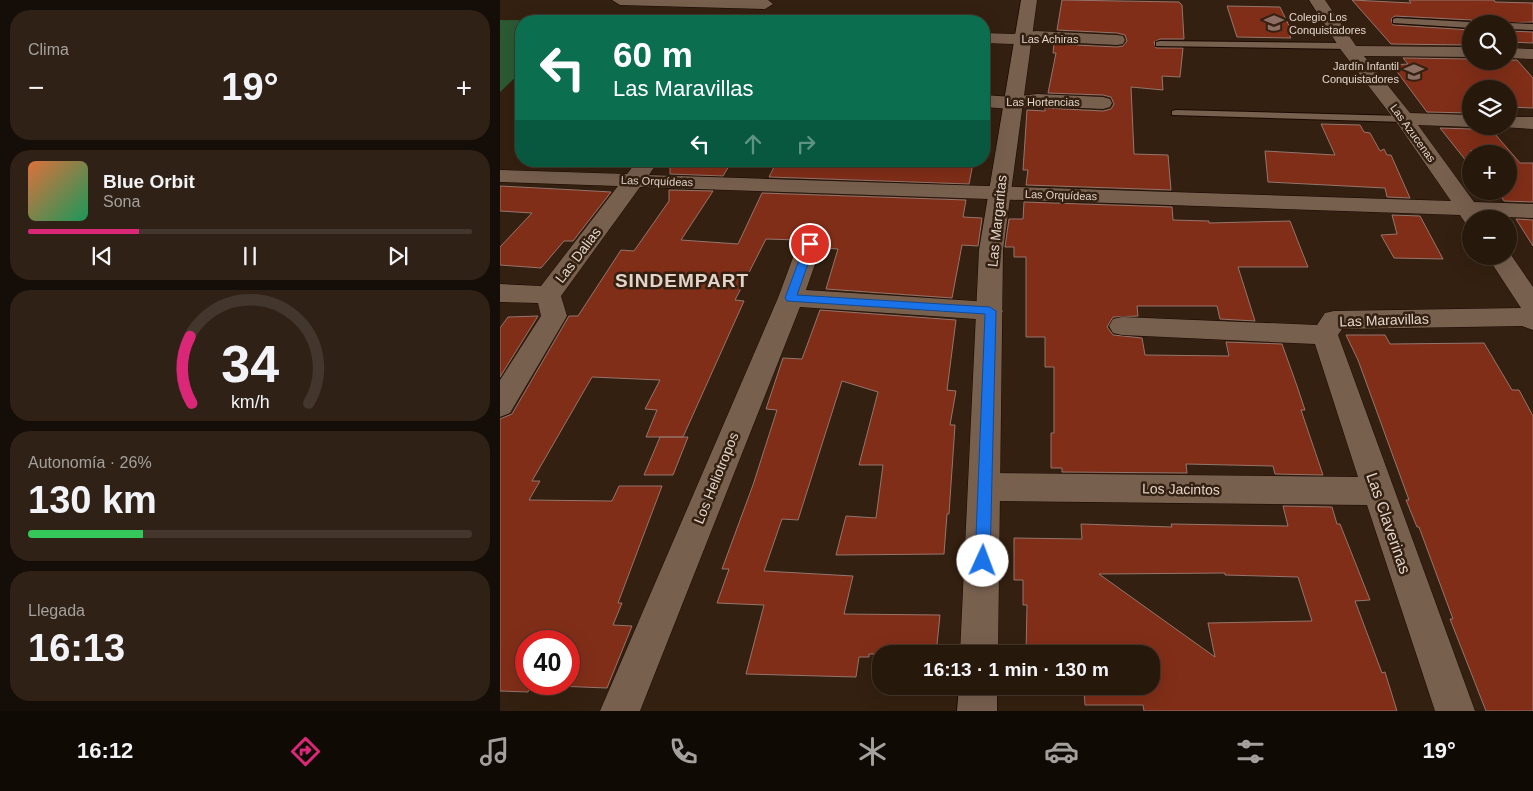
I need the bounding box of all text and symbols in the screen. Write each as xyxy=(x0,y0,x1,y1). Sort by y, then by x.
place label: Colegio Los Conquistadores xyxy=(1289,11,1367,36)
school or university icon: Colegio Los Conquistadores xyxy=(1263,12,1285,34)
map controls xyxy=(1462,15,1517,265)
button: search xyxy=(1462,15,1517,70)
street label: Las Achiras xyxy=(1022,33,1079,45)
icon: left xyxy=(530,35,595,100)
text: 60 m xyxy=(613,35,693,74)
text: Clima xyxy=(28,41,69,58)
place label: Jardín Infantil Conquistadores xyxy=(1322,60,1399,85)
school or university icon: Jardín Infantil Conquistadores xyxy=(1403,61,1425,83)
text: 19° xyxy=(221,66,279,108)
text: − xyxy=(28,72,44,103)
text: + xyxy=(456,72,472,103)
text: Las Maravillas xyxy=(613,76,754,101)
button: layers xyxy=(1462,80,1517,135)
street label: Las Hortencias xyxy=(1006,96,1080,108)
street label: Las Azucenas xyxy=(1388,102,1438,165)
icon: left xyxy=(686,130,714,158)
icon: ahead xyxy=(739,130,767,158)
icon: right xyxy=(792,130,820,158)
button: + xyxy=(1462,145,1517,200)
text: Blue Orbit xyxy=(103,171,195,192)
street label: Las Orquídeas xyxy=(621,174,694,188)
street label: Las Margaritas xyxy=(984,174,1010,268)
street label: Las Orquídeas xyxy=(1025,188,1098,202)
text: Sona xyxy=(103,193,140,210)
button: − xyxy=(1462,210,1517,265)
pin xyxy=(789,223,831,265)
street label: Las Dalias xyxy=(552,224,604,286)
icon: arrive xyxy=(796,230,824,258)
icon: previous xyxy=(88,242,116,270)
icon: pause xyxy=(236,242,264,270)
icon: next xyxy=(384,242,412,270)
district label: SINDEMPART xyxy=(615,270,749,291)
street label: Las Maravillas xyxy=(1339,310,1429,330)
text: 34 xyxy=(221,335,279,393)
text: km/h xyxy=(231,392,269,412)
street label: Los Heliotropos xyxy=(690,430,742,526)
text: Autonomía · 26% xyxy=(28,454,152,471)
street label: Las Claverinas xyxy=(1363,470,1414,576)
text: 130 km xyxy=(28,479,157,521)
street label: Los Jacintos xyxy=(1142,480,1220,498)
position arrow xyxy=(956,534,1008,586)
text: Llegada xyxy=(28,602,85,619)
text: 16:13 xyxy=(28,627,125,669)
speed limit sign: 40 xyxy=(515,630,580,695)
text: 16:13 · 1 min · 130 m xyxy=(923,659,1109,680)
icon: directions xyxy=(288,734,323,769)
icon: music xyxy=(477,734,512,769)
icon: phone xyxy=(666,734,701,769)
icon: climate xyxy=(855,734,890,769)
icon: car xyxy=(1044,734,1079,769)
icon: filters xyxy=(1233,734,1268,769)
text: 16:12 xyxy=(77,738,133,763)
text: 19° xyxy=(1423,738,1456,763)

